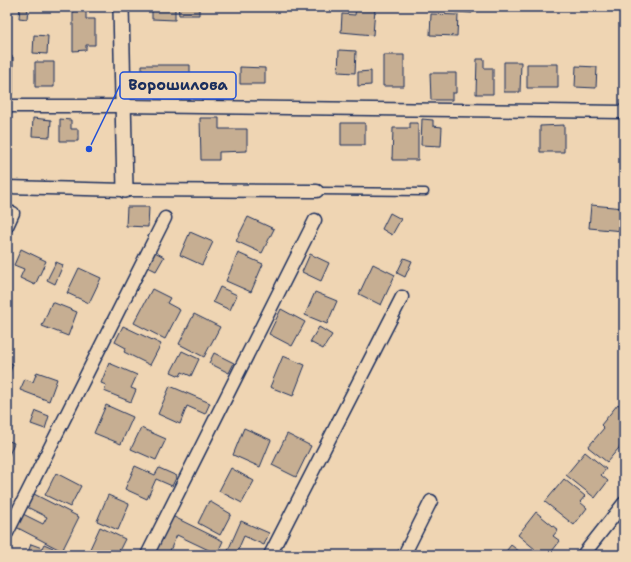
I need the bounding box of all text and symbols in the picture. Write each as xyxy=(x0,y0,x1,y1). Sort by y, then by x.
callout: Ворошилова xyxy=(120,72,236,99)
text: Ворошилова xyxy=(128,75,229,95)

